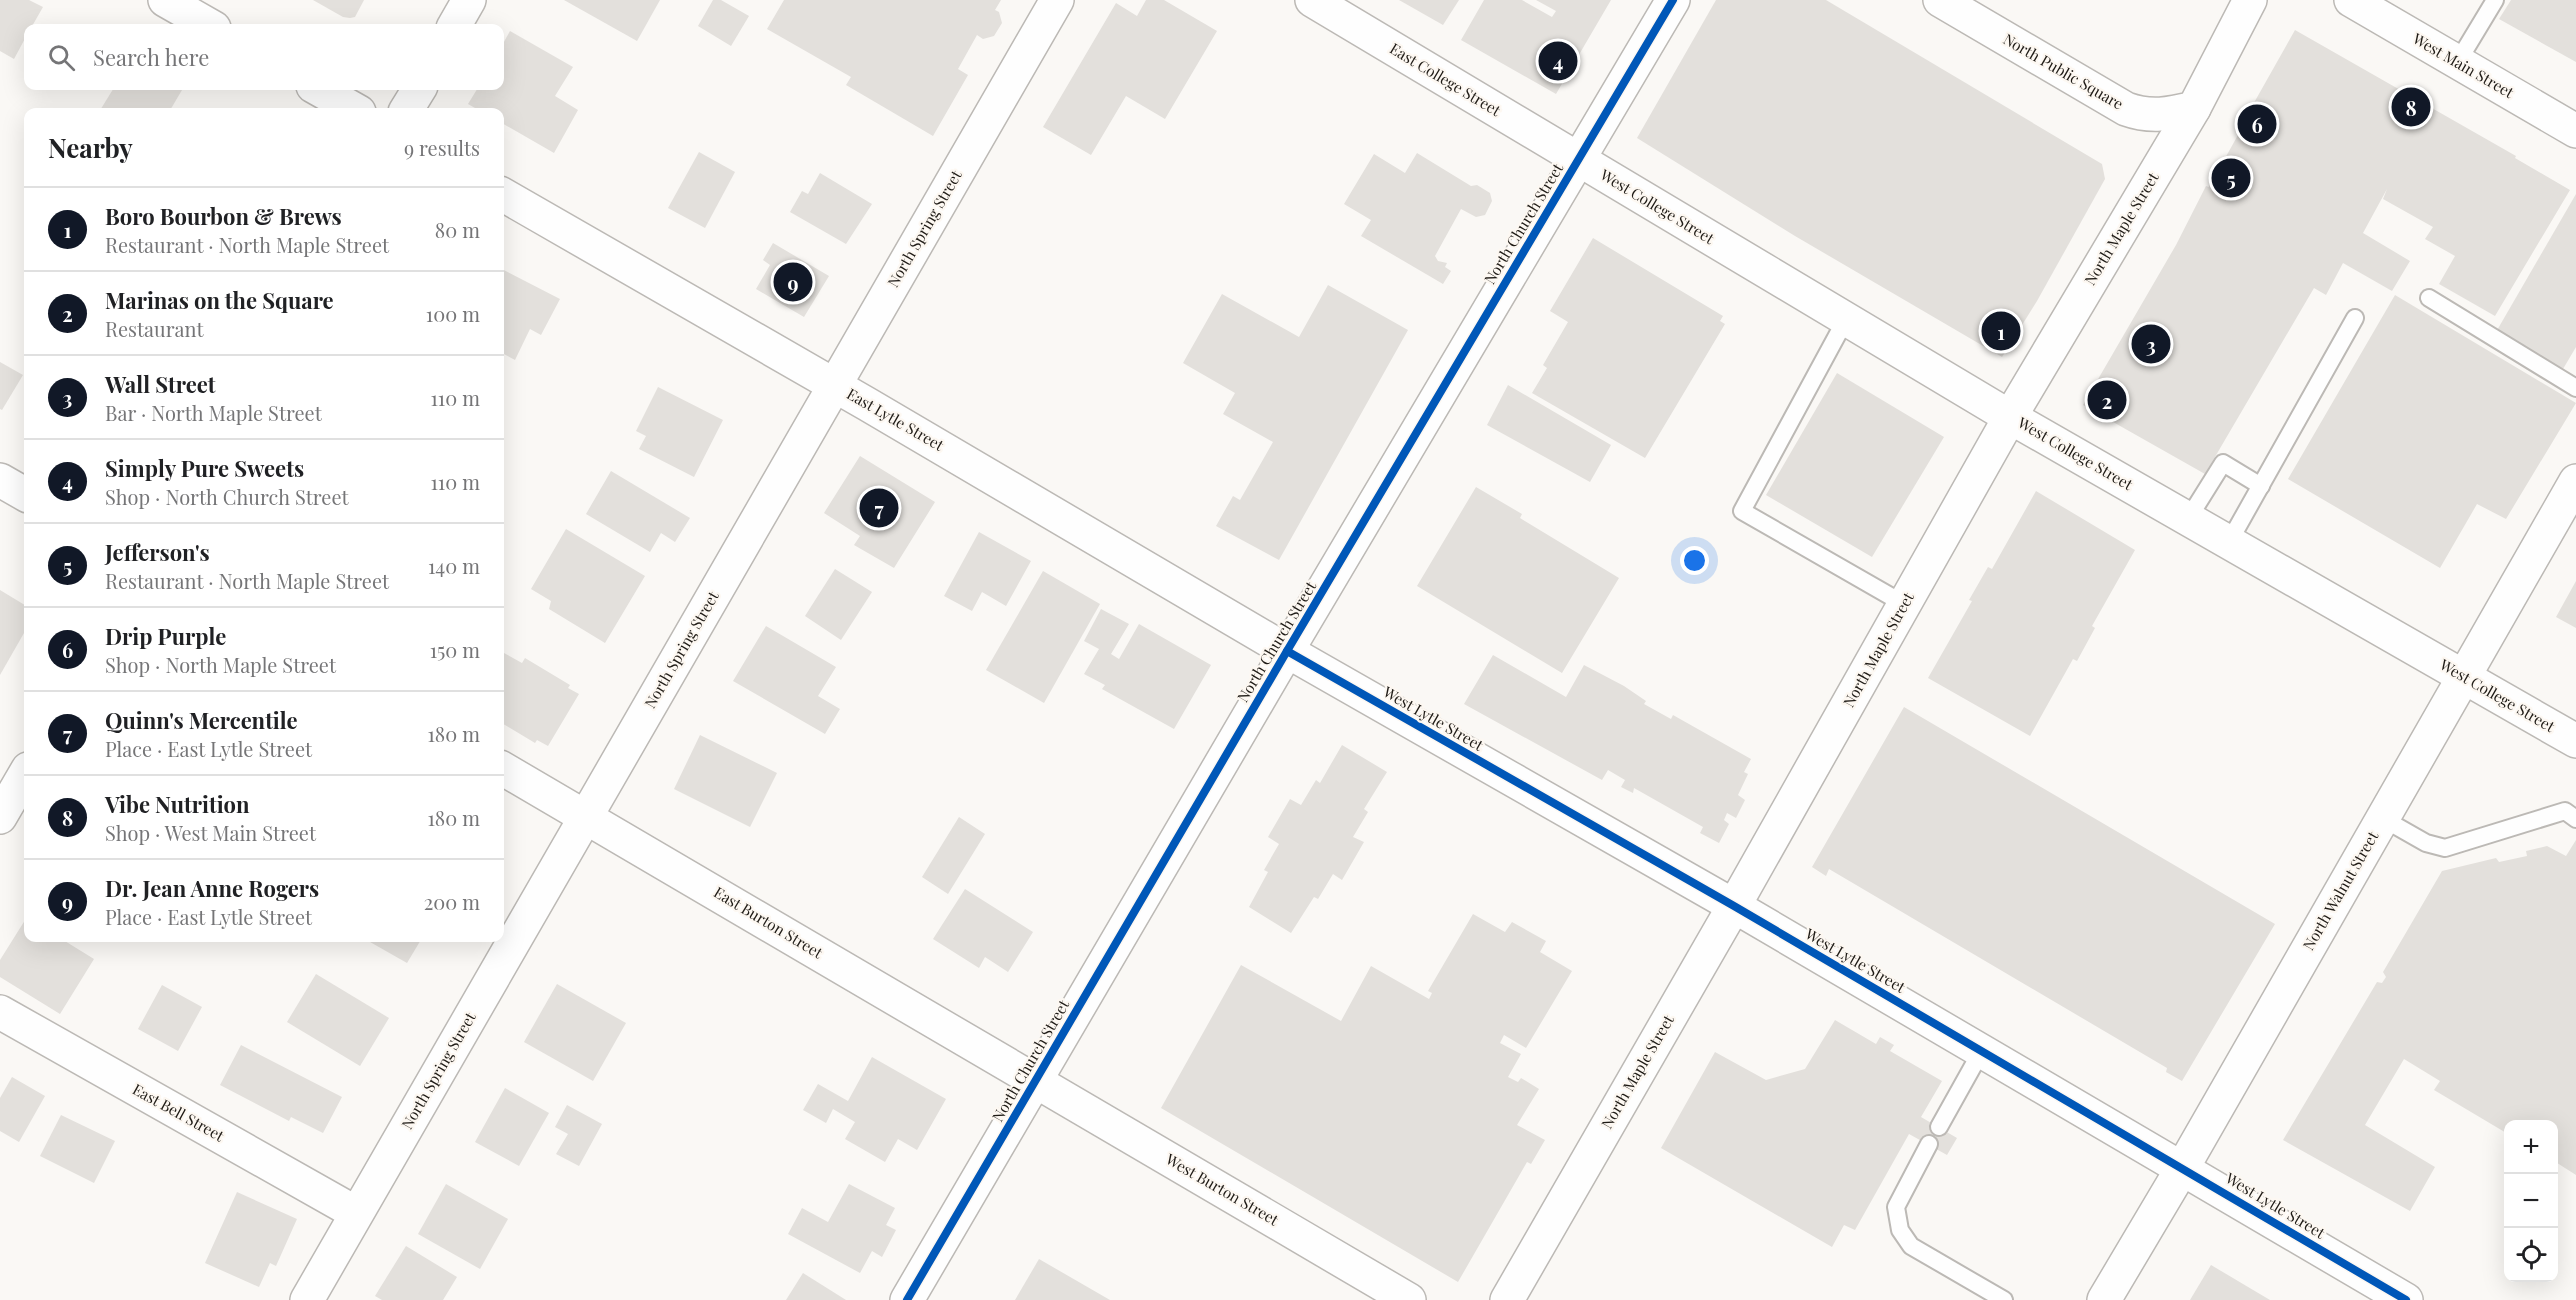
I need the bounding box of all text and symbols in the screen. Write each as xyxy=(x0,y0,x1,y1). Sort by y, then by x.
search box xyxy=(24,24,504,90)
street label: West Main Street xyxy=(2409,28,2518,102)
street label: North Public Square xyxy=(2000,29,2127,114)
street label: East College Street xyxy=(1386,38,1505,120)
pin: 4 xyxy=(1538,38,1578,84)
icon: search xyxy=(45,41,78,74)
text: Search here xyxy=(93,42,209,72)
pin: 8 xyxy=(2392,84,2430,130)
pin: 6 xyxy=(2238,102,2276,146)
text: Nearby xyxy=(48,130,133,165)
text: 9 results xyxy=(404,134,480,161)
pin: 5 xyxy=(2212,156,2250,201)
street label: North Church Street xyxy=(1479,159,1567,288)
street label: West College Street xyxy=(1596,164,1719,248)
street label: North Spring Street xyxy=(883,166,966,291)
street label: North Maple Street xyxy=(2080,168,2163,288)
text: Boro Bourbon & Brews xyxy=(105,201,342,231)
text: 1 xyxy=(64,216,71,243)
text: 80 m xyxy=(435,216,480,243)
text: Restaurant · North Maple Street xyxy=(105,231,389,258)
pin: 9 xyxy=(774,260,812,304)
text: Marinas on the Square xyxy=(105,285,334,315)
text: 2 xyxy=(62,300,73,327)
text: 100 m xyxy=(426,300,480,327)
pin: 1 xyxy=(1982,308,2020,354)
text: Restaurant xyxy=(105,315,204,342)
pin: 3 xyxy=(2132,322,2170,366)
text: Wall Street xyxy=(105,369,216,399)
pin: 2 xyxy=(2088,378,2126,422)
street label: East Lytle Street xyxy=(843,383,948,455)
text: 3 xyxy=(63,384,72,411)
text: 110 m xyxy=(430,384,480,411)
text: Bar · North Maple Street xyxy=(105,399,322,426)
street label: West College Street xyxy=(2014,412,2137,494)
text: Simply Pure Sweets xyxy=(105,453,304,483)
text: 4 xyxy=(62,468,73,495)
text: 110 m xyxy=(430,468,480,495)
text: Shop · North Church Street xyxy=(105,483,349,510)
pin: 7 xyxy=(860,486,898,530)
text: Jefferson's xyxy=(105,537,210,567)
your location xyxy=(1680,546,1709,575)
text: 5 xyxy=(63,552,72,579)
text: 140 m xyxy=(428,552,480,579)
text: Restaurant · North Maple Street xyxy=(105,567,389,594)
street label: North Church Street xyxy=(1232,577,1320,706)
street label: North Spring Street xyxy=(640,587,723,712)
street label: North Maple Street xyxy=(1838,588,1918,710)
text: Drip Purple xyxy=(105,621,226,651)
text: 6 xyxy=(62,636,73,663)
text: 150 m xyxy=(430,636,480,663)
text: Shop · North Maple Street xyxy=(105,651,336,678)
street label: West College Street xyxy=(2436,654,2559,736)
street label: West Lytle Street xyxy=(1379,681,1488,755)
text: Quinn's Mercentile xyxy=(105,705,298,735)
text: 7 xyxy=(63,720,72,747)
text: 180 m xyxy=(427,720,480,747)
text: Place · East Lytle Street xyxy=(105,735,312,762)
text: Vibe Nutrition xyxy=(105,789,250,819)
text: 8 xyxy=(62,804,73,831)
text: 180 m xyxy=(427,804,480,831)
text: Shop · West Main Street xyxy=(105,819,316,846)
street label: North Walnut Street xyxy=(2298,827,2383,953)
text: Dr. Jean Anne Rogers xyxy=(105,873,319,903)
street label: East Burton Street xyxy=(711,882,827,963)
text: 9 xyxy=(62,888,73,915)
text: 200 m xyxy=(424,888,480,915)
text: Place · East Lytle Street xyxy=(105,903,312,930)
street label: West Lytle Street xyxy=(1801,923,1910,997)
street label: North Church Street xyxy=(987,995,1073,1125)
street label: North Spring Street xyxy=(397,1008,480,1133)
street label: North Maple Street xyxy=(1596,1010,1678,1132)
street label: East Bell Street xyxy=(129,1079,228,1146)
map controls xyxy=(2504,1120,2558,1282)
button: + xyxy=(2504,1120,2558,1174)
street label: West Burton Street xyxy=(1162,1148,1283,1230)
street label: West Lytle Street xyxy=(2221,1167,2329,1243)
button: − xyxy=(2504,1174,2558,1228)
button: locate xyxy=(2504,1228,2558,1282)

